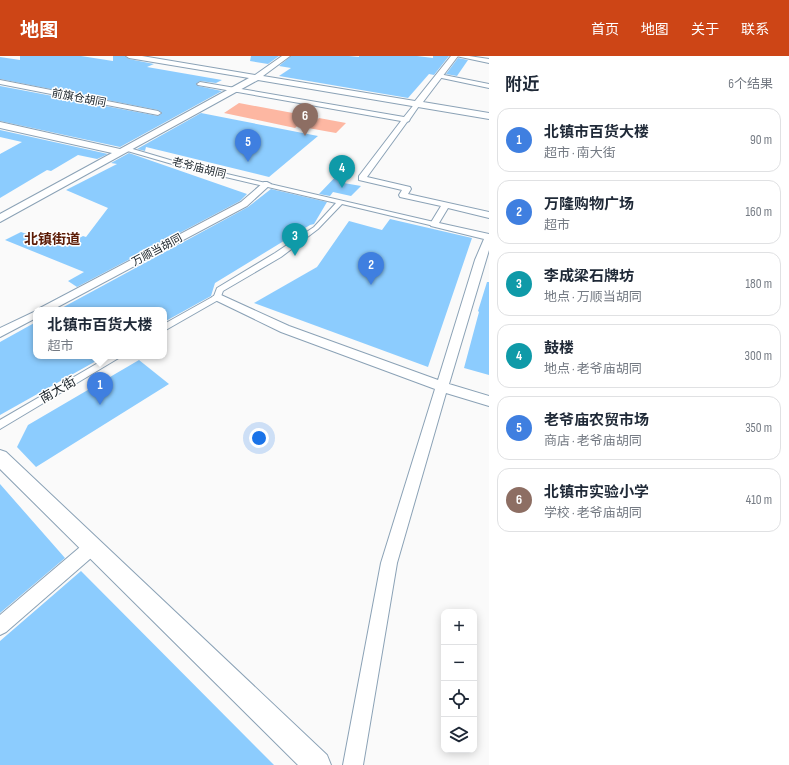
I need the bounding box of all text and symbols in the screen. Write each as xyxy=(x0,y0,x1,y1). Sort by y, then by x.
text: 地图 xyxy=(20,19,58,42)
text: 首页 xyxy=(591,21,619,38)
text: 地图 xyxy=(641,21,669,38)
text: 关于 xyxy=(691,21,719,38)
text: 联系 xyxy=(741,21,769,38)
text: 附近 xyxy=(505,75,539,95)
text: 6个结果 xyxy=(728,76,773,92)
street label: 前旗仓胡同 xyxy=(51,86,107,110)
pin: 6 xyxy=(292,103,318,136)
text: 北镇市百货大楼 xyxy=(544,123,649,142)
pin: 5 xyxy=(235,129,261,162)
text: 1 xyxy=(516,132,522,148)
text: 90 m xyxy=(750,132,772,148)
text: 超市 · 南大街 xyxy=(544,145,616,161)
street label: 老爷庙胡同 xyxy=(171,155,227,181)
pin: 4 xyxy=(329,155,355,188)
text: 万隆购物广场 xyxy=(544,195,634,214)
text: 2 xyxy=(516,204,522,220)
text: 160 m xyxy=(746,204,772,220)
text: 超市 xyxy=(544,217,570,233)
pin: 3 xyxy=(282,223,308,256)
district label: 北镇街道 xyxy=(24,231,80,248)
street label: 万顺当胡同 xyxy=(130,231,184,269)
pin: 2 xyxy=(358,252,384,285)
text: 李成梁石牌坊 xyxy=(544,267,634,286)
text: 3 xyxy=(516,276,522,292)
text: 180 m xyxy=(746,276,772,292)
text: 地点 · 万顺当胡同 xyxy=(544,289,642,305)
popup xyxy=(33,307,167,359)
text: 北镇市百货大楼 xyxy=(47,316,153,335)
text: 超市 xyxy=(47,338,74,354)
text: 鼓楼 xyxy=(544,339,574,358)
text: 4 xyxy=(516,348,522,364)
text: 300 m xyxy=(745,348,772,364)
text: 地点 · 老爷庙胡同 xyxy=(544,361,642,377)
pin: 1 xyxy=(87,372,113,405)
street label: 南大街 xyxy=(37,373,79,407)
text: 老爷庙农贸市场 xyxy=(544,411,649,430)
text: 5 xyxy=(516,420,522,436)
text: 350 m xyxy=(745,420,772,436)
your location xyxy=(249,428,269,448)
text: 商店 · 老爷庙胡同 xyxy=(544,433,642,449)
text: 北镇市实验小学 xyxy=(544,483,649,502)
text: 6 xyxy=(516,492,522,508)
text: 410 m xyxy=(746,492,772,508)
text: 学校 · 老爷庙胡同 xyxy=(544,505,642,521)
map controls xyxy=(441,609,477,753)
button: + xyxy=(441,609,477,645)
button: − xyxy=(441,645,477,681)
button: locate xyxy=(441,681,477,717)
button: layers xyxy=(441,717,477,753)

